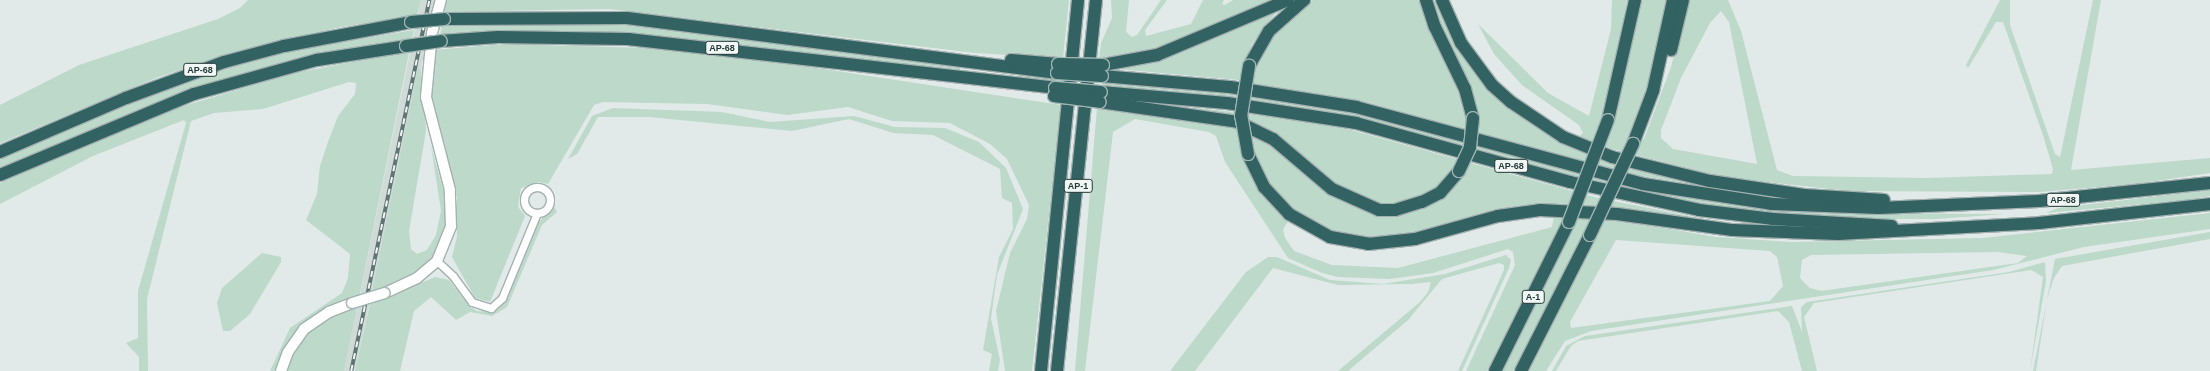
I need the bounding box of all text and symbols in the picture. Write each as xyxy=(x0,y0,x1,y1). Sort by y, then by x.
road number: AP-68 xyxy=(705,41,739,55)
road number: AP-68 xyxy=(183,63,217,77)
road number: AP-68 xyxy=(1494,159,1528,173)
road number: AP-1 xyxy=(1063,179,1093,193)
road number: AP-68 xyxy=(2046,193,2080,207)
road number: A-1 xyxy=(1521,290,1545,304)

